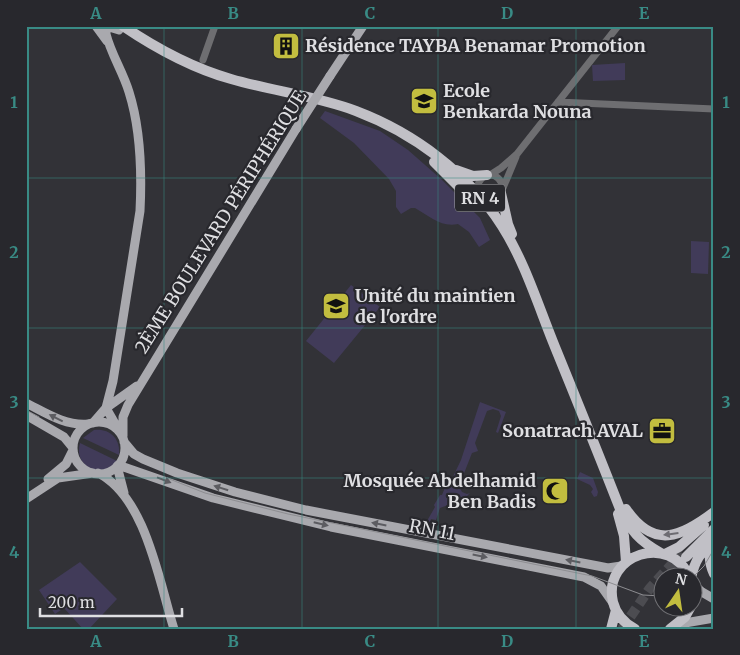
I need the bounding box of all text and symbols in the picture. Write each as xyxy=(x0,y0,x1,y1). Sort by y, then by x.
text: A xyxy=(89,3,102,23)
text: B xyxy=(227,3,239,23)
text: C xyxy=(365,3,375,23)
text: D xyxy=(501,3,513,23)
text: E xyxy=(639,3,650,23)
building icon: Résidence TAYBA Benamar Promotion xyxy=(271,31,301,61)
place label: Résidence TAYBA Benamar Promotion xyxy=(305,34,646,57)
place label: Ecole Benkarda Nouna xyxy=(443,79,592,123)
street label: 2ÈME BOULEVARD PÉRIPHÉRIQUE xyxy=(130,85,312,358)
school or university icon: Ecole Benkarda Nouna xyxy=(409,86,439,116)
text: 1 xyxy=(10,92,18,112)
text: 1 xyxy=(722,92,730,112)
road number: RN 4 xyxy=(455,184,505,212)
text: 2 xyxy=(9,242,19,262)
text: 2 xyxy=(721,242,731,262)
place label: Unité du maintien de l'ordre xyxy=(355,284,515,328)
school or university icon: Unité du maintien de l'ordre xyxy=(321,291,351,321)
text: 3 xyxy=(9,392,19,412)
text: 3 xyxy=(721,392,731,412)
one-way arrow xyxy=(49,414,63,422)
office icon: Sonatrach AVAL xyxy=(647,416,677,446)
place label: Sonatrach AVAL xyxy=(502,419,644,442)
place label: Mosquée Abdelhamid Ben Badis xyxy=(344,469,536,513)
mosque icon: Mosquée Abdelhamid Ben Badis xyxy=(540,476,570,506)
one-way arrow xyxy=(157,477,171,485)
one-way arrow xyxy=(214,483,229,491)
street label: RN 11 xyxy=(407,514,457,545)
one-way arrow xyxy=(313,520,328,528)
one-way arrow xyxy=(371,520,387,528)
one-way arrow xyxy=(663,530,679,538)
text: 4 xyxy=(9,542,19,562)
text: 4 xyxy=(721,542,731,562)
one-way arrow xyxy=(472,552,488,560)
one-way arrow xyxy=(565,557,581,565)
north arrow xyxy=(652,568,702,618)
text: N xyxy=(674,569,688,589)
scale bar xyxy=(40,585,182,617)
text: 200 m xyxy=(48,593,95,612)
text: A xyxy=(89,631,102,651)
text: B xyxy=(227,631,239,651)
text: C xyxy=(365,631,375,651)
text: D xyxy=(501,631,513,651)
text: E xyxy=(639,631,650,651)

